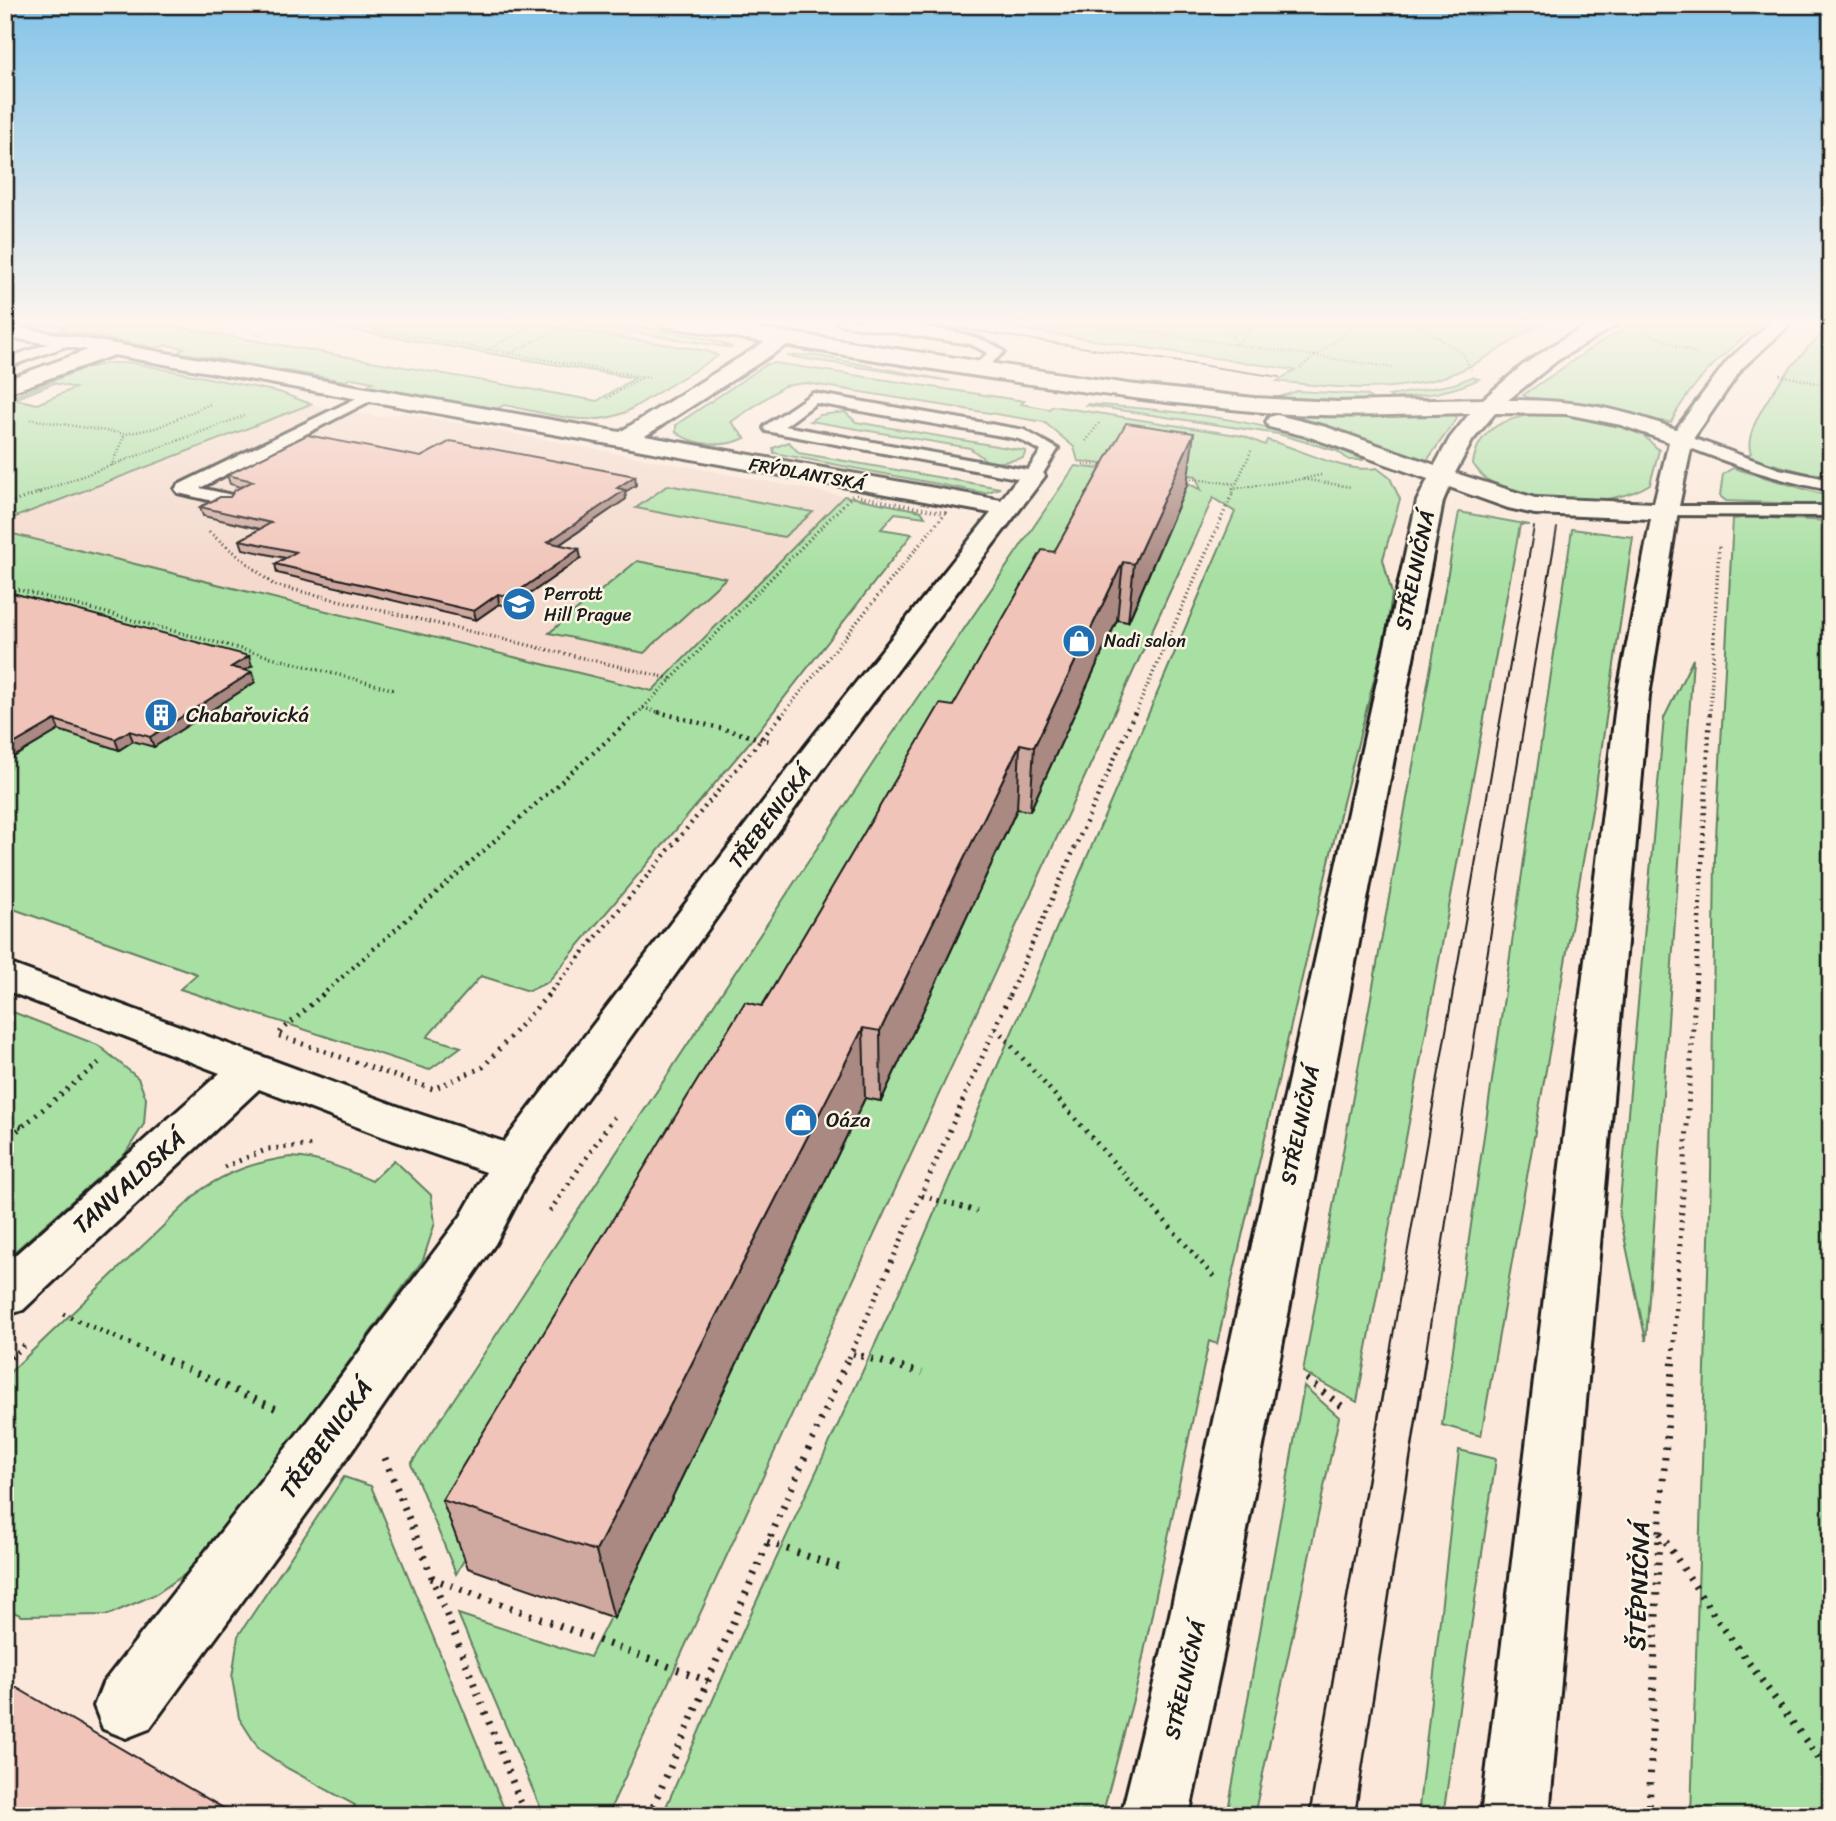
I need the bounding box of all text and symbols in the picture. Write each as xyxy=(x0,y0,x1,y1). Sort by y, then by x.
street label: FRÝDLANTSKÁ xyxy=(746,448,870,500)
street label: STŘELNIČNÁ xyxy=(1384,505,1447,633)
place label: Perrott Hill Prague xyxy=(544,578,632,631)
school or university icon: Perrott Hill Prague xyxy=(500,585,538,623)
shop icon: Nadi salon xyxy=(1060,622,1098,660)
place label: Nadi salon xyxy=(1104,625,1186,657)
building icon: Chabařovická xyxy=(142,696,180,734)
place label: Chabařovická xyxy=(186,696,310,734)
street label: TŘEBENICKÁ xyxy=(718,755,823,877)
street label: STŘELNIČNÁ xyxy=(1269,1060,1332,1188)
shop icon: Oáza xyxy=(782,1101,820,1139)
place label: Oáza xyxy=(826,1101,871,1139)
street label: TANVALDSKÁ xyxy=(62,1117,198,1245)
street label: TŘEBENICKÁ xyxy=(268,1368,386,1508)
street label: ŠTĚPNIČNÁ xyxy=(1616,1517,1662,1651)
street label: STŘELNIČNÁ xyxy=(1153,1615,1218,1743)

